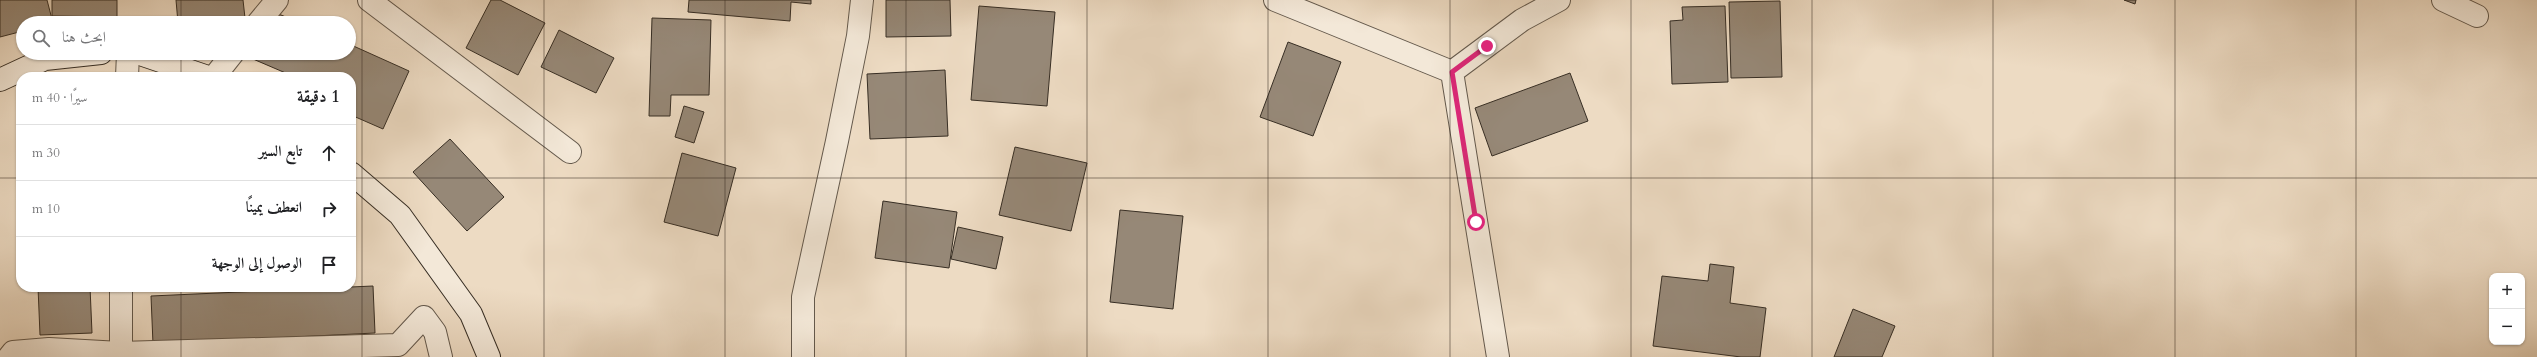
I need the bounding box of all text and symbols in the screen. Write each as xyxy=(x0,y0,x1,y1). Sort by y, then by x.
search box xyxy=(16,16,356,60)
icon: search xyxy=(30,27,52,49)
text: ابحث هنا xyxy=(62,27,106,47)
route end xyxy=(1478,37,1496,55)
text: 1 دقيقة xyxy=(297,85,340,108)
text: سيرًا · 40 m xyxy=(32,89,87,107)
text: تابع السير xyxy=(259,141,302,161)
icon: ahead xyxy=(318,142,340,164)
text: 30 m xyxy=(32,144,60,162)
text: انعطف يمينًا xyxy=(246,197,302,217)
icon: right xyxy=(318,198,340,220)
text: 10 m xyxy=(32,200,60,218)
route start xyxy=(1467,213,1485,231)
text: الوصول إلى الوجهة xyxy=(212,253,302,273)
icon: arrive xyxy=(318,254,340,276)
map controls xyxy=(2489,273,2525,345)
button: + xyxy=(2489,273,2525,309)
button: − xyxy=(2489,309,2525,345)

